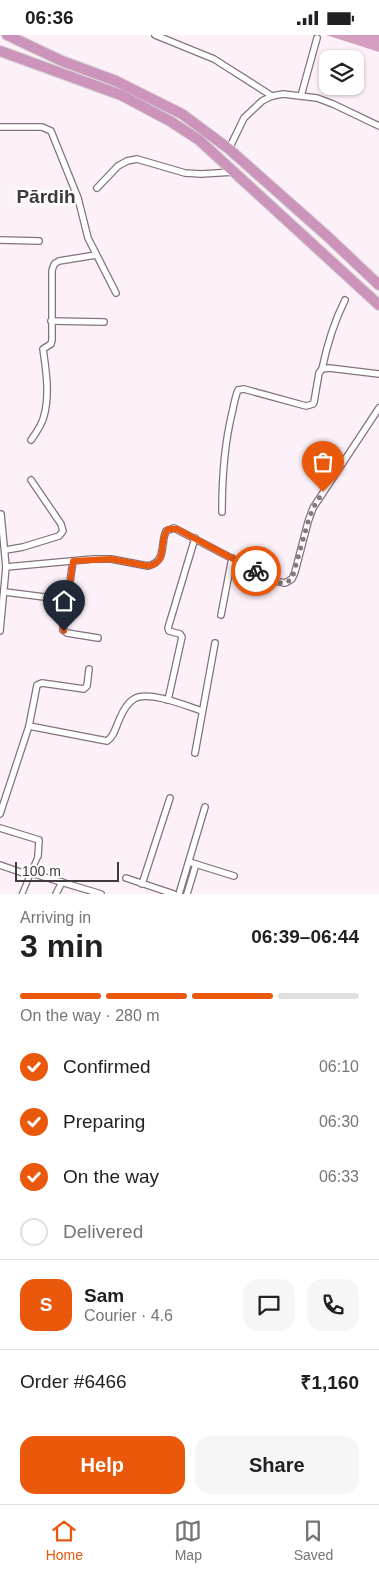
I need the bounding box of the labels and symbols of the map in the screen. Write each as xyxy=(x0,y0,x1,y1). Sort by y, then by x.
district label: Pārdih xyxy=(16,186,76,207)
pin xyxy=(302,441,344,492)
courier xyxy=(231,546,281,596)
pin xyxy=(43,580,85,631)
scale bar xyxy=(15,859,119,882)

